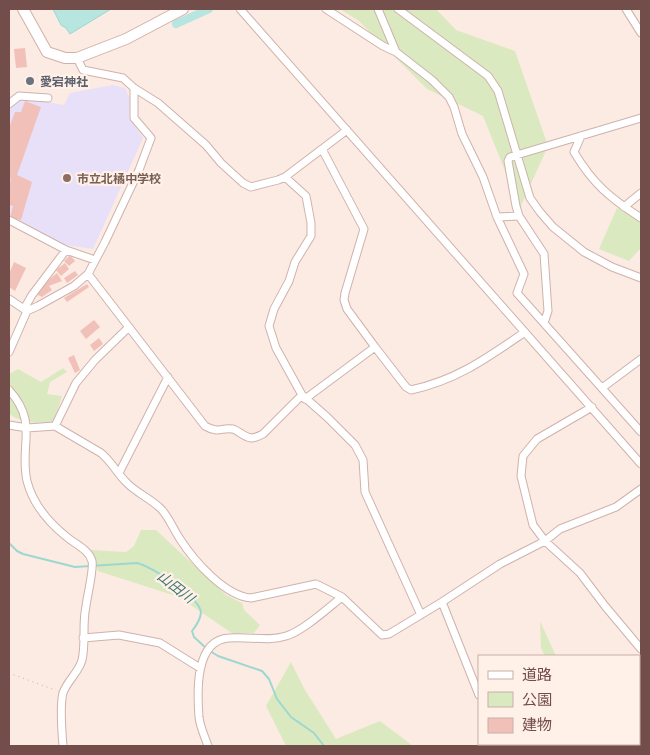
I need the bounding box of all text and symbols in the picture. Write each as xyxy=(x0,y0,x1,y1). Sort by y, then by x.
marker: 愛宕神社 xyxy=(24,75,36,87)
place label: 愛宕神社 xyxy=(40,75,88,88)
marker: 市立北橘中学校 xyxy=(61,172,73,184)
place label: 市立北橘中学校 xyxy=(77,172,161,185)
water label: 山田川 xyxy=(155,568,199,607)
legend xyxy=(478,655,640,745)
text: 道路 xyxy=(522,666,552,683)
text: 公園 xyxy=(522,691,552,708)
text: 建物 xyxy=(522,716,552,733)

